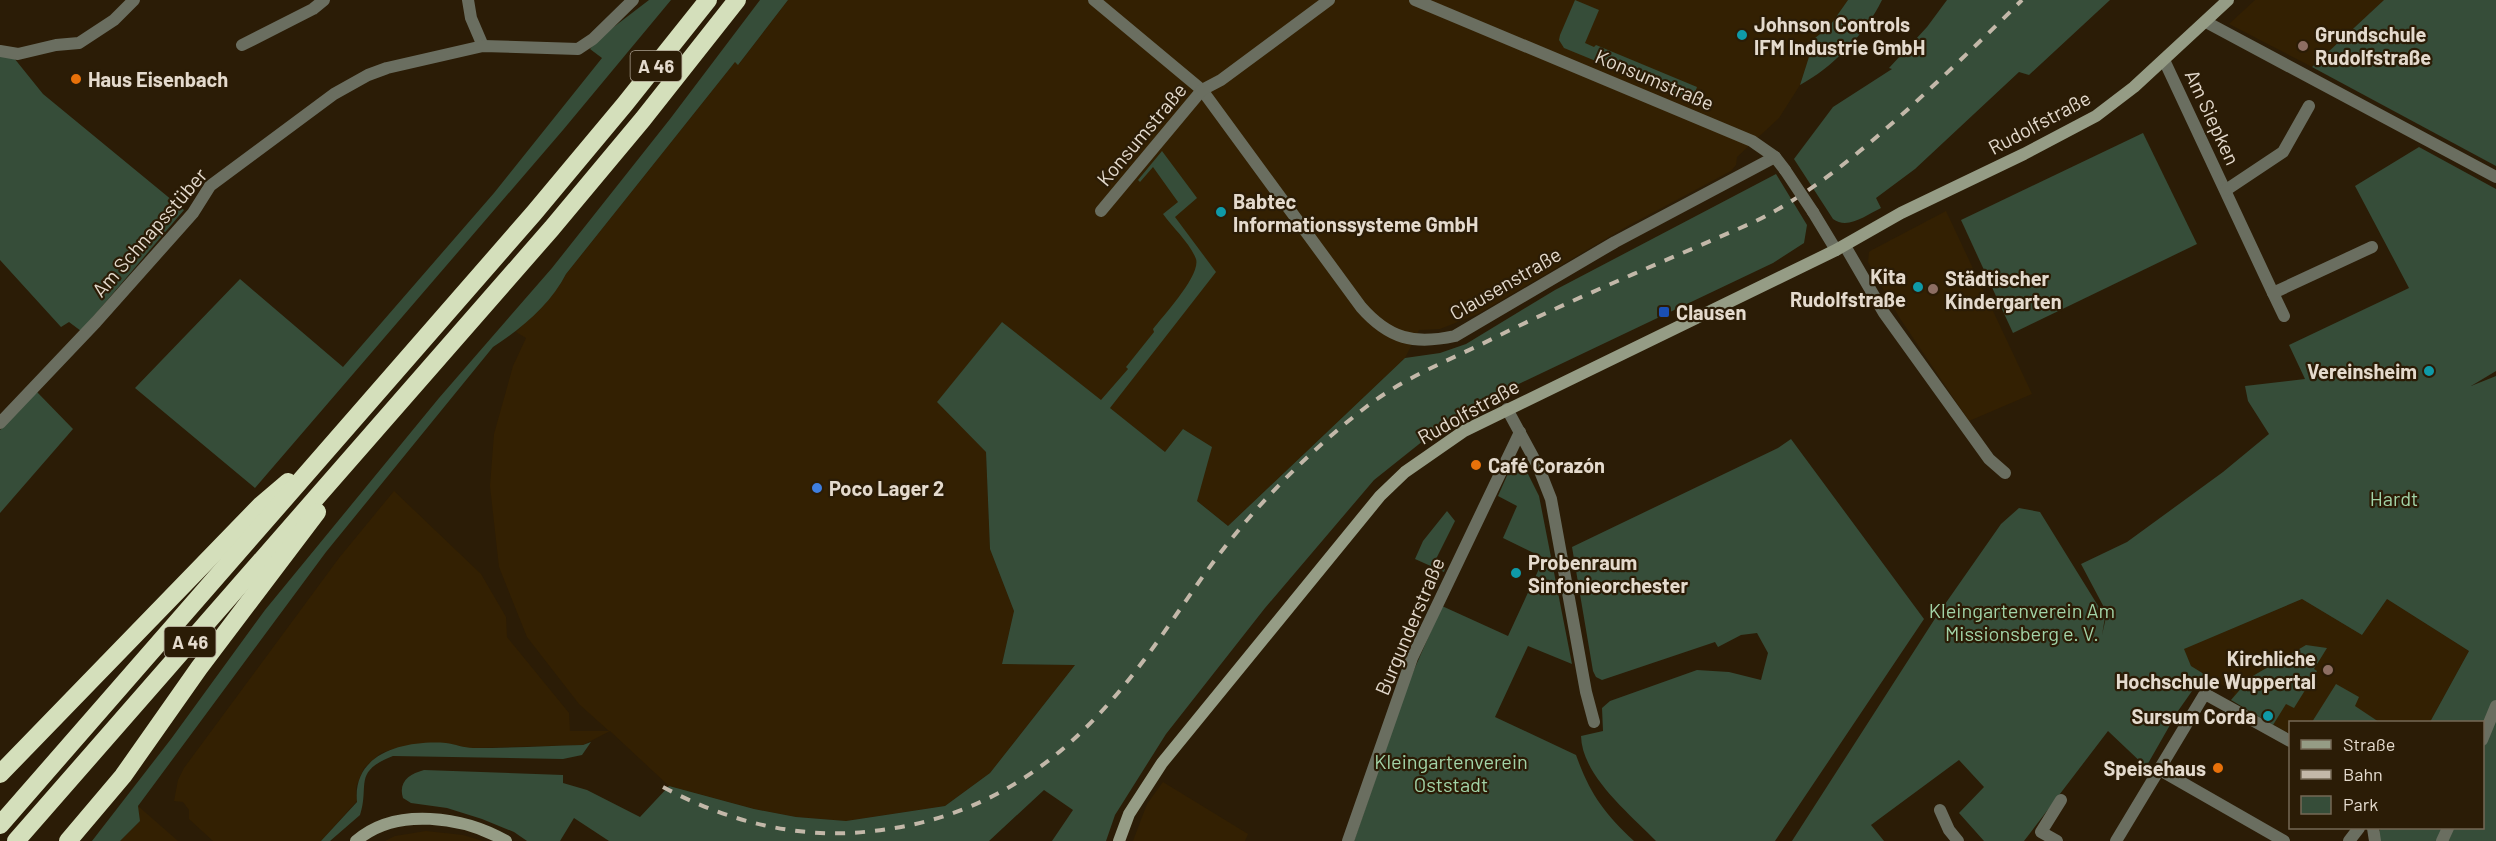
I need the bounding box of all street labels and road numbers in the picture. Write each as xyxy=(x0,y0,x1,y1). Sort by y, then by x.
street label: Konsumstraße xyxy=(1592,43,1718,115)
road number: A 46 xyxy=(630,51,682,81)
street label: Am Siepken xyxy=(2181,66,2245,168)
street label: Konsumstraße xyxy=(1091,78,1191,190)
street label: Rudolfstraße xyxy=(1984,85,2094,159)
street label: Am Schnapsstüber xyxy=(86,163,212,301)
street label: Clausenstraße xyxy=(1445,241,1565,325)
street label: Rudolfstraße xyxy=(1413,373,1523,449)
street label: Burgunderstraße xyxy=(1369,554,1449,698)
road number: A 46 xyxy=(164,627,216,657)

